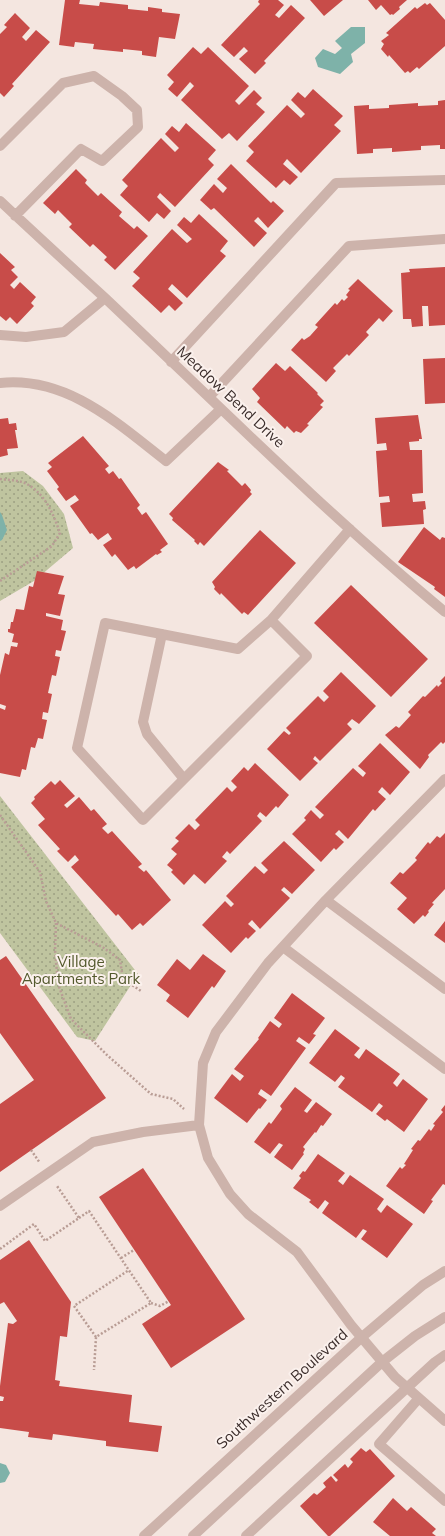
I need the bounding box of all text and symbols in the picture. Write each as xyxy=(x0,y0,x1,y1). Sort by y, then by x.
street label: Meadow Bend Drive xyxy=(173,342,289,452)
park label: Village Apartments Park xyxy=(22,952,140,988)
street label: Southwestern Boulevard xyxy=(212,1324,351,1453)

